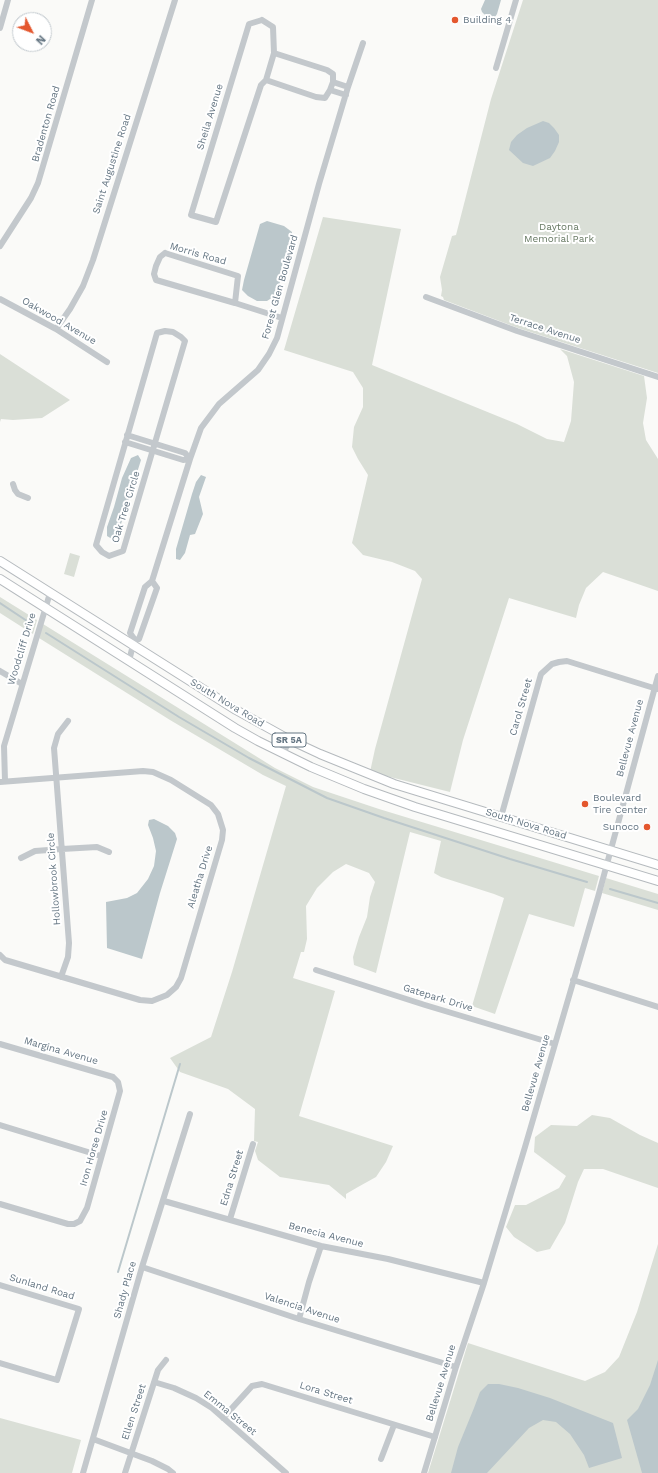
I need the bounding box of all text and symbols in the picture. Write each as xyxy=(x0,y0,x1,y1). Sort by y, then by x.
north arrow xyxy=(12,12,52,52)
place label: Building 4 xyxy=(463,14,511,26)
marker: Building 4 xyxy=(450,15,460,25)
text: N xyxy=(33,32,48,47)
street label: Sheila Avenue xyxy=(194,82,226,152)
street label: Bradenton Road xyxy=(29,85,63,163)
street label: Saint Augustine Road xyxy=(90,112,134,216)
park label: Daytona Memorial Park xyxy=(524,221,594,244)
street label: Forest Glen Boulevard xyxy=(259,233,301,341)
street label: Morris Road xyxy=(168,240,228,268)
street label: Oakwood Avenue xyxy=(20,295,98,347)
street label: Terrace Avenue xyxy=(508,312,582,346)
street label: Oak Tree Circle xyxy=(109,470,143,544)
street label: Woodcliff Drive xyxy=(5,611,39,687)
street label: South Nova Road xyxy=(188,676,266,730)
street label: Carol Street xyxy=(507,677,535,737)
street label: Bellevue Avenue xyxy=(614,698,646,778)
road number: SR 5A xyxy=(272,733,306,747)
place label: Boulevard Tire Center xyxy=(593,792,647,816)
marker: Boulevard Tire Center xyxy=(580,799,590,809)
street label: South Nova Road xyxy=(484,806,568,842)
place label: Sunoco xyxy=(603,821,639,833)
marker: Sunoco xyxy=(642,822,652,832)
street label: Hollowbrook Circle xyxy=(45,832,63,926)
street label: Aleatha Drive xyxy=(185,844,215,910)
street label: Gatepark Drive xyxy=(402,982,474,1014)
street label: Bellevue Avenue xyxy=(519,1033,553,1113)
street label: Margina Avenue xyxy=(23,1035,99,1067)
street label: Iron Horse Drive xyxy=(77,1108,111,1188)
street label: Edna Street xyxy=(218,1149,246,1207)
street label: Benecia Avenue xyxy=(287,1220,365,1250)
street label: Shady Place xyxy=(111,1260,139,1320)
street label: Sunland Road xyxy=(8,1271,76,1303)
street label: Valencia Avenue xyxy=(262,1290,342,1326)
street label: Bellevue Avenue xyxy=(424,1343,458,1423)
street label: Lora Street xyxy=(298,1379,354,1407)
street label: Ellen Street xyxy=(119,1383,149,1441)
street label: Emma Street xyxy=(201,1388,259,1438)

